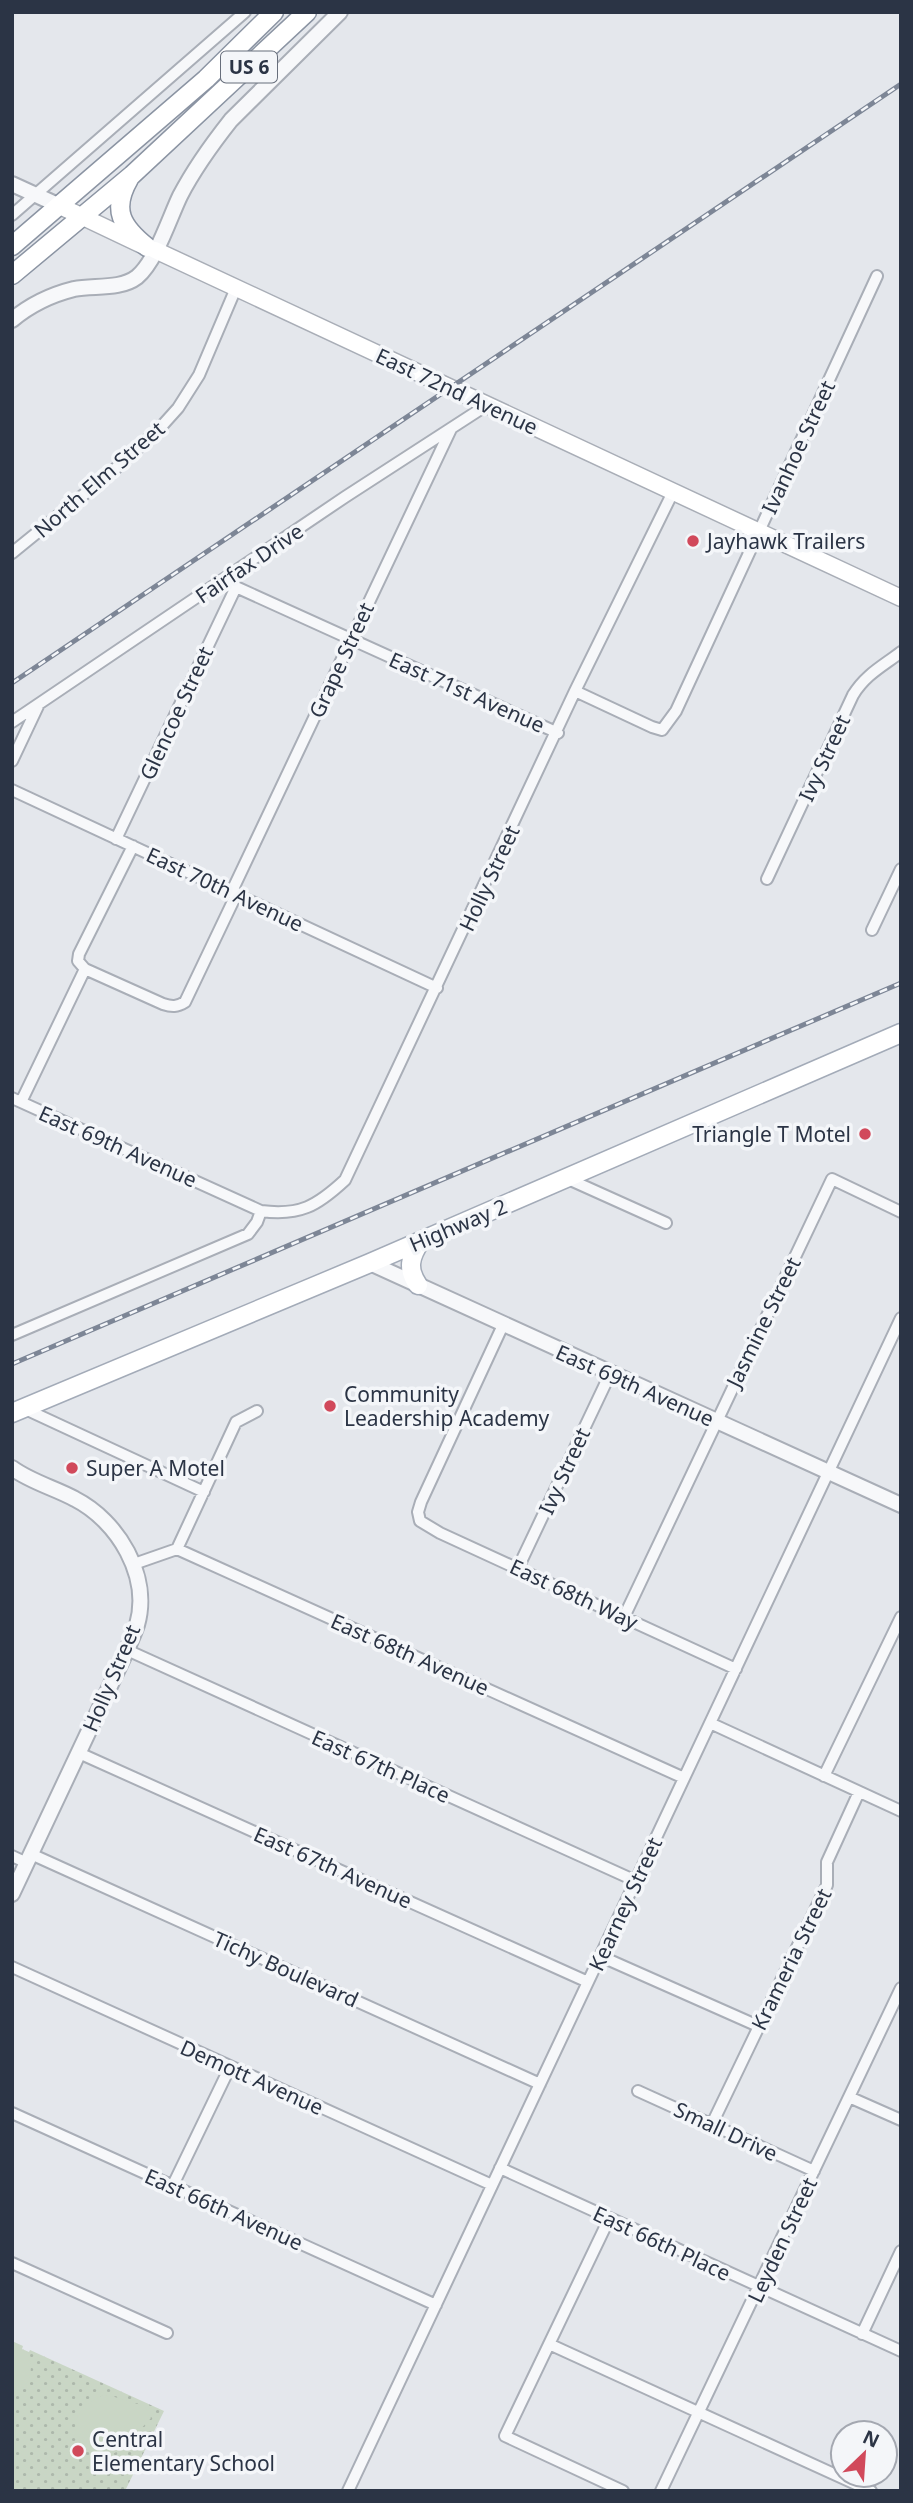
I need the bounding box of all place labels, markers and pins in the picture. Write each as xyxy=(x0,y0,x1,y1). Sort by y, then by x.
place label: Jayhawk Trailers xyxy=(705,527,865,555)
marker: Jayhawk Trailers xyxy=(685,533,701,549)
place label: Triangle T Motel xyxy=(692,1120,851,1148)
marker: Triangle T Motel xyxy=(857,1126,873,1142)
place label: Community Leadership Academy xyxy=(344,1380,550,1432)
marker: Community Leadership Academy xyxy=(322,1398,338,1414)
place label: Super A Motel xyxy=(86,1454,225,1482)
marker: Super A Motel xyxy=(64,1460,80,1476)
place label: Central Elementary School xyxy=(92,2425,275,2477)
marker: Central Elementary School xyxy=(70,2443,86,2459)

